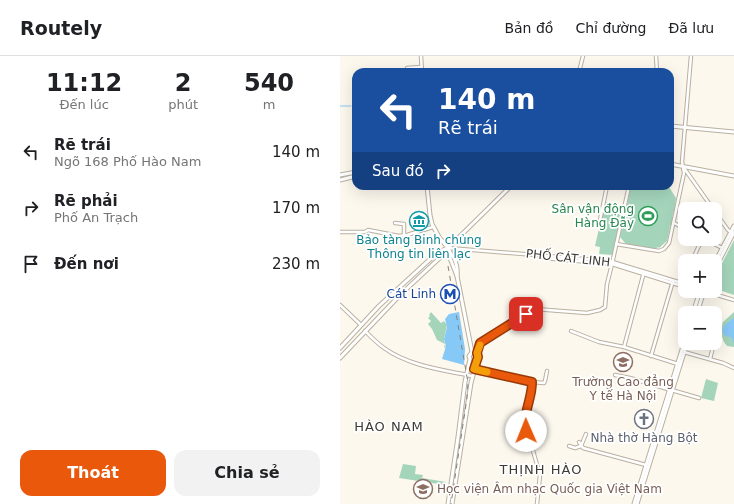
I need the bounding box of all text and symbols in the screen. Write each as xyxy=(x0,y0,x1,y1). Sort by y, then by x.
text: Routely xyxy=(20,17,102,39)
text: Bản đồ xyxy=(504,20,553,36)
text: Chỉ đường xyxy=(575,20,646,36)
text: Đã lưu xyxy=(668,20,714,36)
text: 11:12 xyxy=(46,69,122,97)
text: 2 xyxy=(175,69,191,97)
text: 540 xyxy=(244,69,294,97)
text: 140 m xyxy=(438,83,535,116)
icon: left xyxy=(372,84,424,136)
text: Đến lúc xyxy=(59,97,109,112)
text: phút xyxy=(168,97,198,112)
text: m xyxy=(263,97,275,112)
text: Rẽ trái xyxy=(438,117,498,138)
text: Rẽ trái xyxy=(54,136,111,154)
icon: left xyxy=(20,141,42,163)
text: 140 m xyxy=(272,143,320,161)
text: Ngõ 168 Phố Hào Nam xyxy=(54,154,201,169)
icon: right xyxy=(432,160,454,182)
text: Sau đó xyxy=(372,162,424,180)
text: Rẽ phải xyxy=(54,192,118,210)
icon: right xyxy=(20,197,42,219)
text: 170 m xyxy=(272,199,320,217)
place label: Sân vận động Hàng Đẫy xyxy=(552,202,634,230)
map controls xyxy=(678,202,722,350)
button: search xyxy=(678,202,722,246)
sports icon: Sân vận động Hàng Đẫy xyxy=(637,205,659,227)
text: Phố An Trạch xyxy=(54,210,138,225)
museum icon: Bảo tàng Binh chủng Thông tin liên lạc xyxy=(408,210,430,232)
place label: Bảo tàng Binh chủng Thông tin liên lạc xyxy=(356,233,482,261)
street label: PHỐ CÁT LINH xyxy=(525,245,611,269)
icon: arrive xyxy=(20,253,42,275)
button: + xyxy=(678,254,722,298)
text: Đến nơi xyxy=(54,255,119,273)
text: 230 m xyxy=(272,255,320,273)
metro station icon: Cát Linh xyxy=(439,283,461,305)
place label: Cát Linh xyxy=(387,287,436,301)
pin xyxy=(509,297,543,331)
icon: arrive xyxy=(515,303,537,325)
button: − xyxy=(678,306,722,350)
school or university icon: Trường Cao đẳng Y tế Hà Nội xyxy=(612,351,634,373)
place label: Trường Cao đẳng Y tế Hà Nội xyxy=(571,374,674,403)
church icon: Nhà thờ Hàng Bột xyxy=(633,408,655,430)
position arrow xyxy=(505,410,547,452)
district label: HÀO NAM xyxy=(354,419,424,434)
place label: Nhà thờ Hàng Bột xyxy=(591,431,698,445)
button: Thoát xyxy=(20,450,166,496)
button: Chia sẻ xyxy=(174,450,320,496)
district label: THỊNH HÀO xyxy=(499,462,582,477)
school or university icon: Học viện Âm nhạc Quốc gia Việt Nam xyxy=(412,478,434,500)
place label: Học viện Âm nhạc Quốc gia Việt Nam xyxy=(437,481,662,496)

